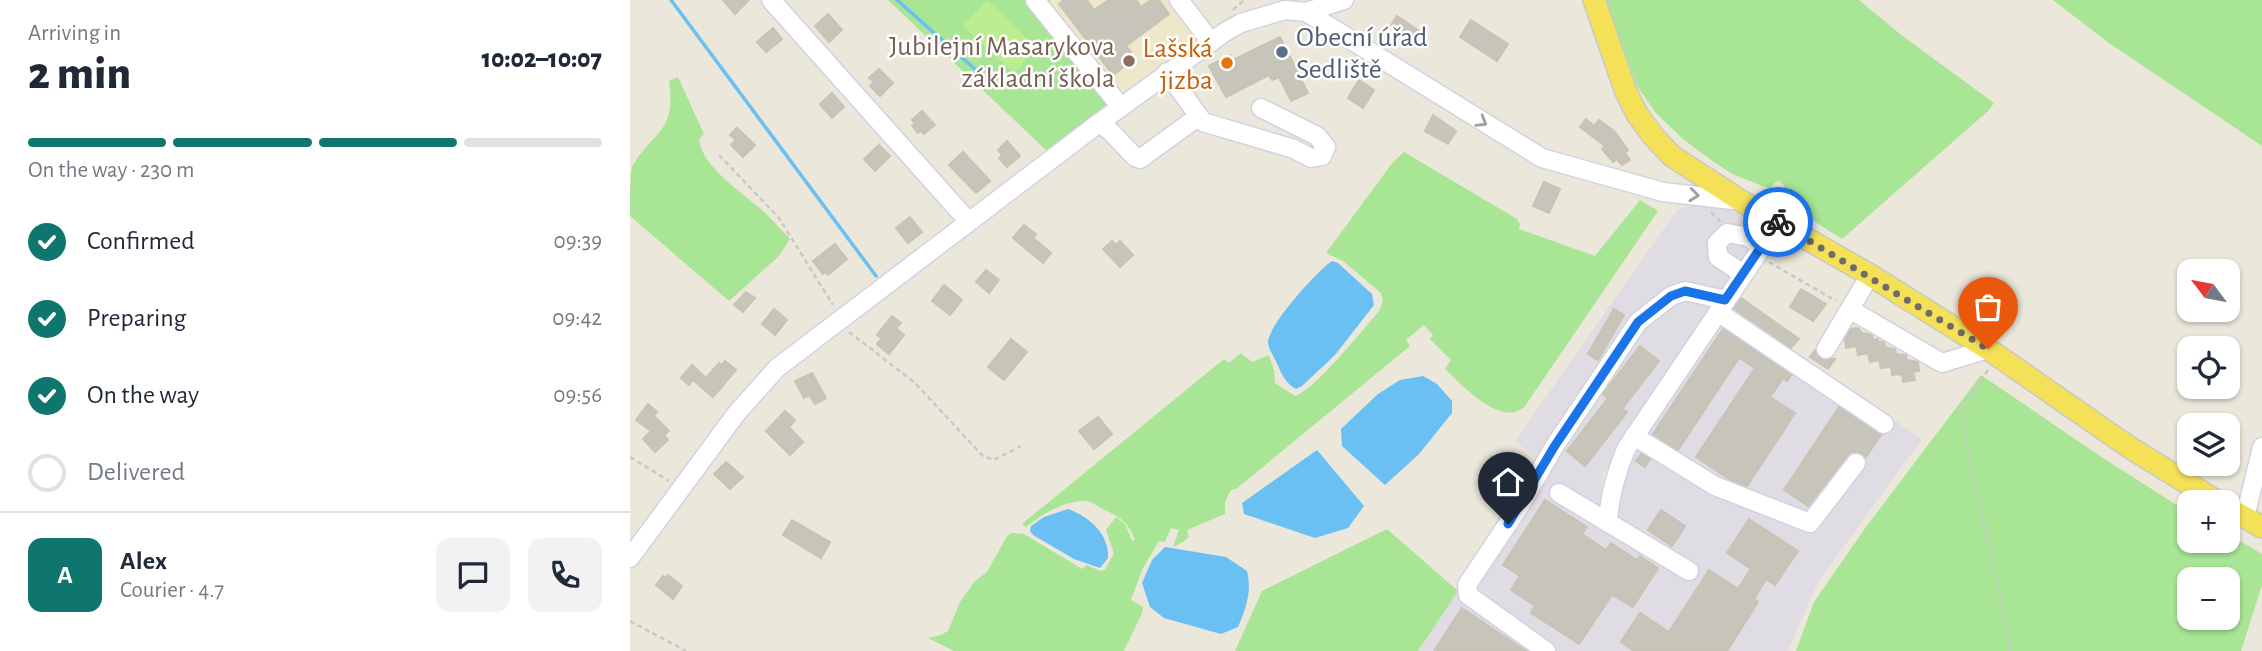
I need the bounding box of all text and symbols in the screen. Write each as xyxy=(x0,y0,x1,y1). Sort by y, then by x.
text: Arriving in xyxy=(28,22,121,45)
place label: Obecní úřad Sedliště xyxy=(1296,24,1428,84)
place label: Jubilejní Masarykova základní škola xyxy=(889,33,1115,93)
place label: Lašská jizba xyxy=(1143,35,1213,95)
marker: Obecní úřad Sedliště xyxy=(1274,44,1290,60)
text: 10:02–10:07 xyxy=(481,46,602,72)
text: 2 min xyxy=(28,51,131,97)
marker: Jubilejní Masarykova základní škola xyxy=(1121,53,1137,69)
marker: Lašská jizba xyxy=(1219,55,1235,71)
one-way arrow xyxy=(1474,114,1487,127)
text: On the way · 230 m xyxy=(28,159,194,182)
courier xyxy=(1743,187,1813,257)
one-way arrow xyxy=(1689,188,1700,203)
icon: bike xyxy=(1759,203,1797,241)
icon: check xyxy=(28,223,66,261)
text: Confirmed xyxy=(87,228,195,254)
text: 09:39 xyxy=(553,230,602,253)
north arrow xyxy=(2177,259,2240,322)
map controls xyxy=(2177,259,2240,630)
pin xyxy=(1958,277,2018,349)
icon: bag xyxy=(1969,288,2007,326)
icon: check xyxy=(28,300,66,338)
text: Preparing xyxy=(87,305,186,331)
text: 09:42 xyxy=(552,307,602,330)
button: locate xyxy=(2177,336,2240,399)
icon: check xyxy=(28,377,66,415)
text: On the way xyxy=(87,382,199,408)
text: 09:56 xyxy=(553,384,602,407)
button: layers xyxy=(2177,413,2240,476)
pin xyxy=(1478,452,1538,524)
text: Delivered xyxy=(87,459,185,485)
icon: home xyxy=(1489,463,1527,501)
button: + xyxy=(2177,490,2240,553)
button: chat xyxy=(436,538,510,612)
button: phone xyxy=(528,538,602,612)
text: Alex xyxy=(120,548,167,574)
text: A xyxy=(57,562,73,588)
button: − xyxy=(2177,567,2240,630)
text: Courier · 4.7 xyxy=(120,579,224,602)

